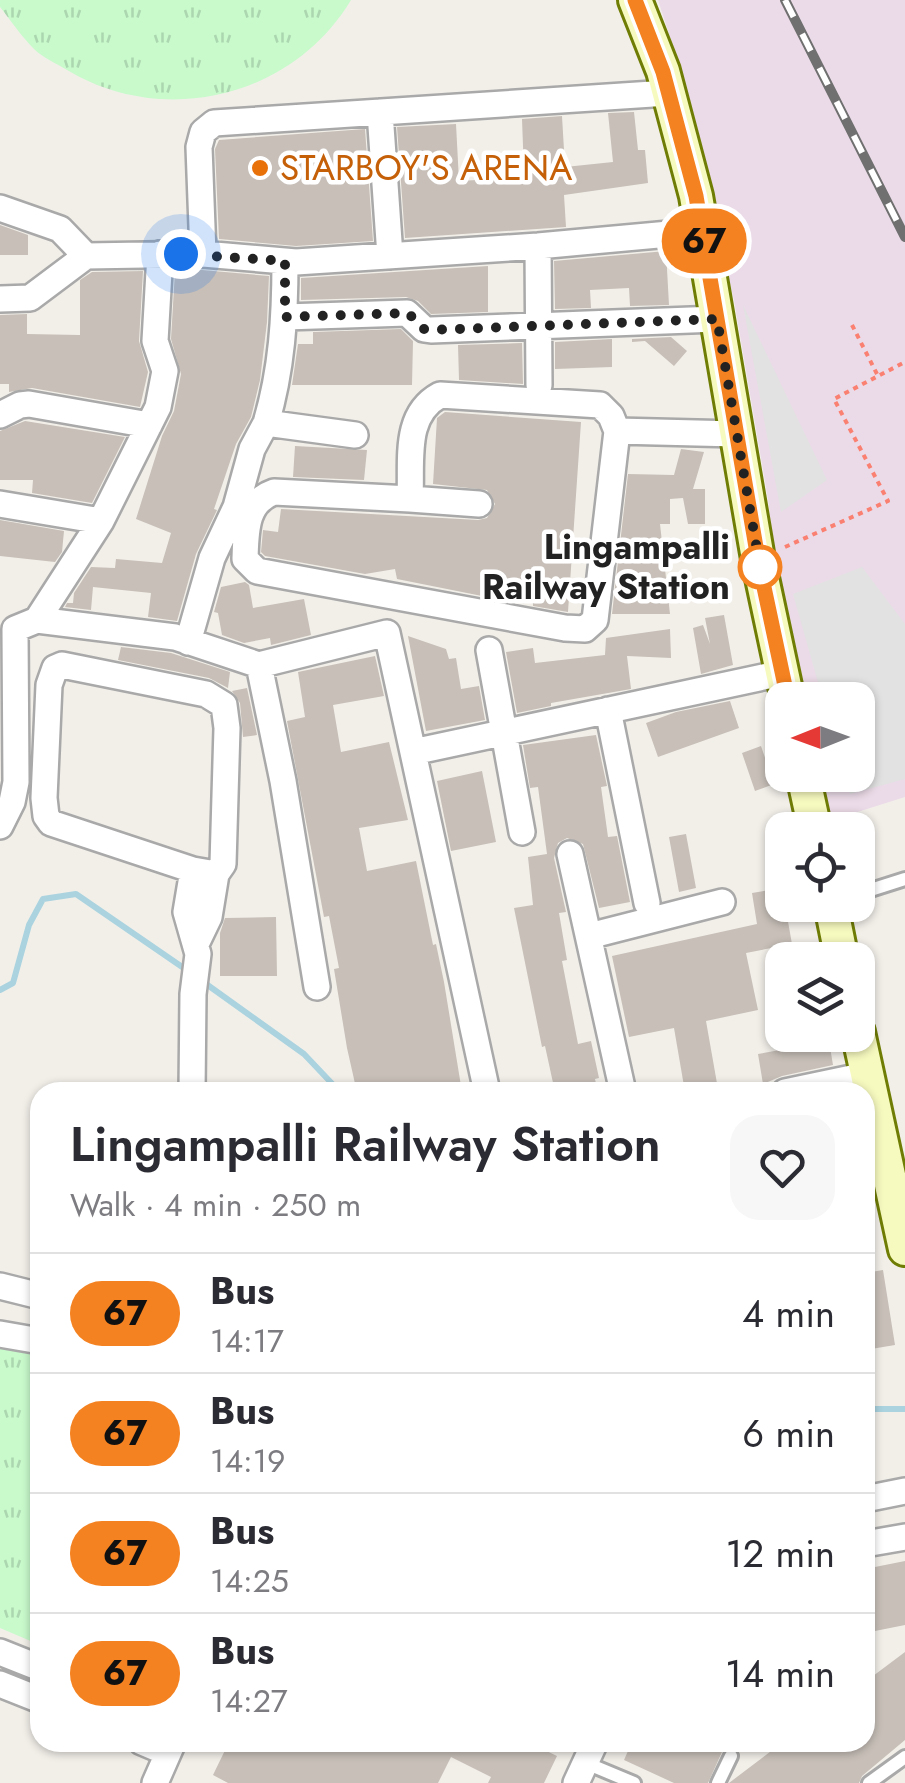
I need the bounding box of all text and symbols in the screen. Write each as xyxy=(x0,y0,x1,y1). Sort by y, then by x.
place label: STARBOY'S ARENA xyxy=(280,143,572,193)
marker: STARBOY'S ARENA xyxy=(249,157,271,179)
line badge: 67 xyxy=(659,208,749,274)
text: 67 xyxy=(682,216,726,266)
your location xyxy=(156,229,206,279)
place label: Lingampalli Railway Station xyxy=(482,522,730,612)
marker: Lingampalli Railway Station xyxy=(739,546,781,588)
north arrow xyxy=(765,682,875,792)
map controls xyxy=(765,682,875,1052)
button: locate xyxy=(765,812,875,922)
button: layers xyxy=(765,942,875,1052)
text: Lingampalli Railway Station xyxy=(70,1110,661,1179)
button: heart xyxy=(730,1115,835,1220)
text: Walk · 4 min · 250 m xyxy=(70,1182,361,1228)
text: Bus xyxy=(210,1263,274,1318)
text: 4 min xyxy=(742,1286,835,1341)
text: 67 xyxy=(103,1288,147,1338)
text: 14:17 xyxy=(210,1318,284,1364)
text: Bus xyxy=(210,1383,274,1438)
text: 6 min xyxy=(742,1406,835,1461)
text: 67 xyxy=(103,1408,147,1458)
text: 14:19 xyxy=(210,1438,286,1484)
text: Bus xyxy=(210,1503,274,1558)
text: 12 min xyxy=(725,1526,835,1581)
text: 67 xyxy=(103,1528,147,1578)
text: 14:25 xyxy=(210,1558,289,1604)
text: Bus xyxy=(210,1623,274,1678)
text: 14 min xyxy=(725,1646,835,1701)
text: 67 xyxy=(103,1648,147,1698)
text: 14:27 xyxy=(210,1678,288,1724)

